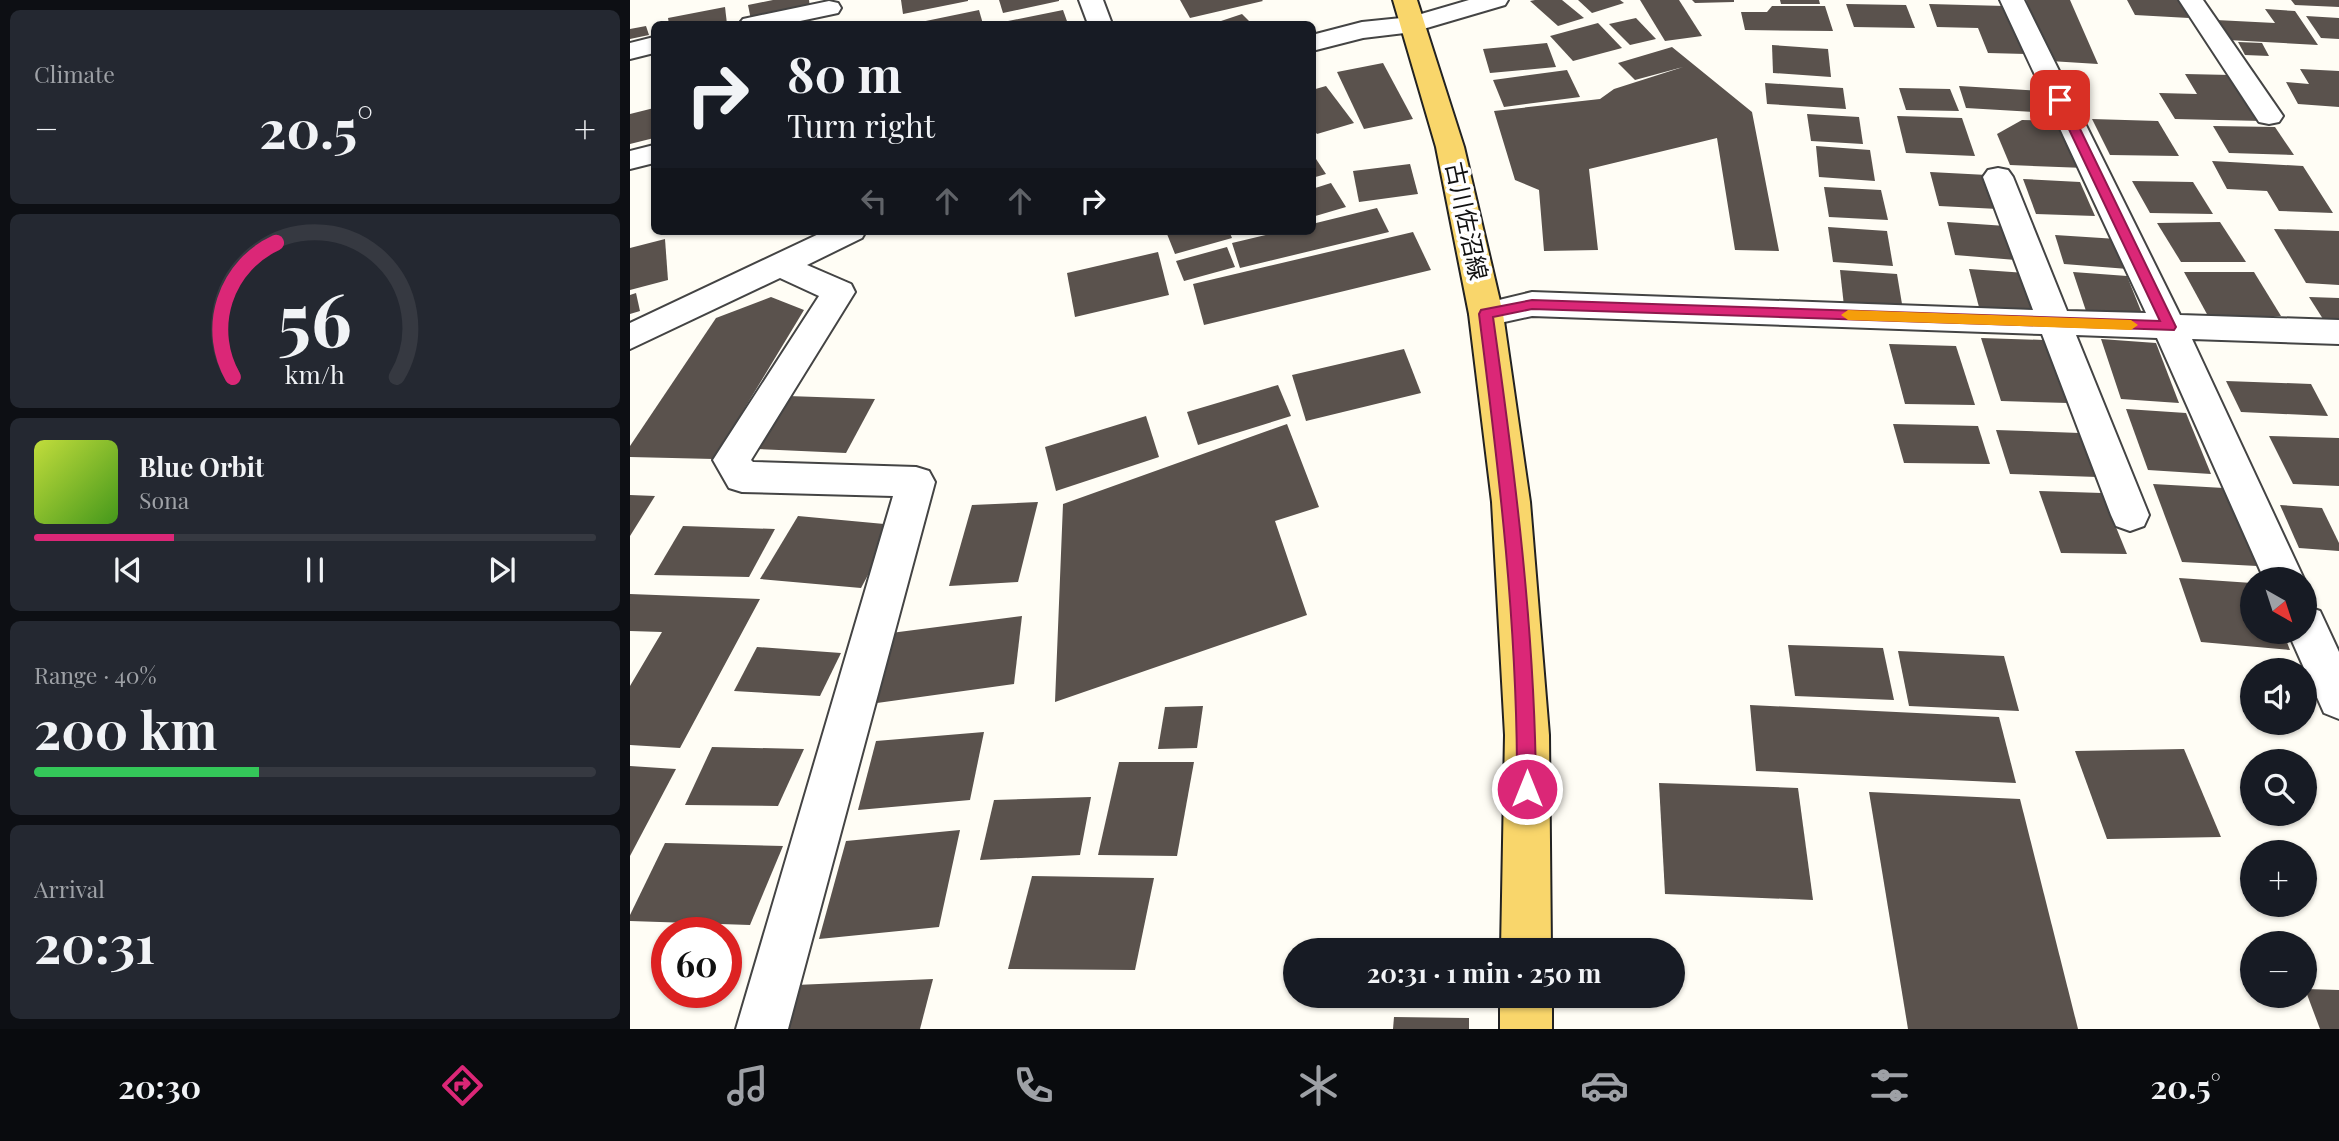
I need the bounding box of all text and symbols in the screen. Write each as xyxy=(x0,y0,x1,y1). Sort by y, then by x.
text: 80 m xyxy=(787,40,902,105)
icon: right xyxy=(672,49,763,140)
text: Climate xyxy=(34,58,115,89)
pin xyxy=(2030,70,2090,130)
icon: arrive xyxy=(2041,81,2079,119)
text: 20.5° xyxy=(259,93,373,162)
text: − xyxy=(34,102,59,153)
text: + xyxy=(574,102,596,153)
text: Turn right xyxy=(787,103,935,146)
street label: 古川佐沼線 xyxy=(1440,159,1496,283)
icon: left xyxy=(855,182,893,220)
icon: ahead xyxy=(928,182,966,220)
icon: ahead xyxy=(1001,182,1039,220)
icon: right xyxy=(1074,182,1112,220)
text: 56 xyxy=(278,268,352,365)
text: km/h xyxy=(285,356,345,389)
text: Blue Orbit xyxy=(139,449,264,484)
text: Sona xyxy=(139,484,189,515)
icon: previous xyxy=(109,551,147,589)
icon: pause xyxy=(296,551,334,589)
icon: next xyxy=(483,551,521,589)
north arrow xyxy=(2240,567,2317,644)
map controls xyxy=(2240,567,2317,1008)
button: sound xyxy=(2240,658,2317,735)
text: Range · 40% xyxy=(34,659,157,690)
text: 200 km xyxy=(34,694,217,763)
button: search xyxy=(2240,749,2317,826)
position arrow xyxy=(1490,752,1564,826)
button: + xyxy=(2240,840,2317,917)
text: Arrival xyxy=(34,873,105,904)
text: 20:31 xyxy=(34,908,155,977)
speed limit sign: 60 xyxy=(651,917,742,1008)
button: − xyxy=(2240,931,2317,1008)
text: 20:31 · 1 min · 250 m xyxy=(1367,955,1601,990)
icon: directions xyxy=(438,1061,487,1110)
icon: music xyxy=(723,1061,772,1110)
icon: phone xyxy=(1009,1061,1058,1110)
icon: climate xyxy=(1294,1061,1343,1110)
icon: car xyxy=(1580,1061,1629,1110)
icon: filters xyxy=(1865,1061,1914,1110)
text: 20:30 xyxy=(118,1064,201,1107)
text: 20.5° xyxy=(2151,1064,2221,1107)

